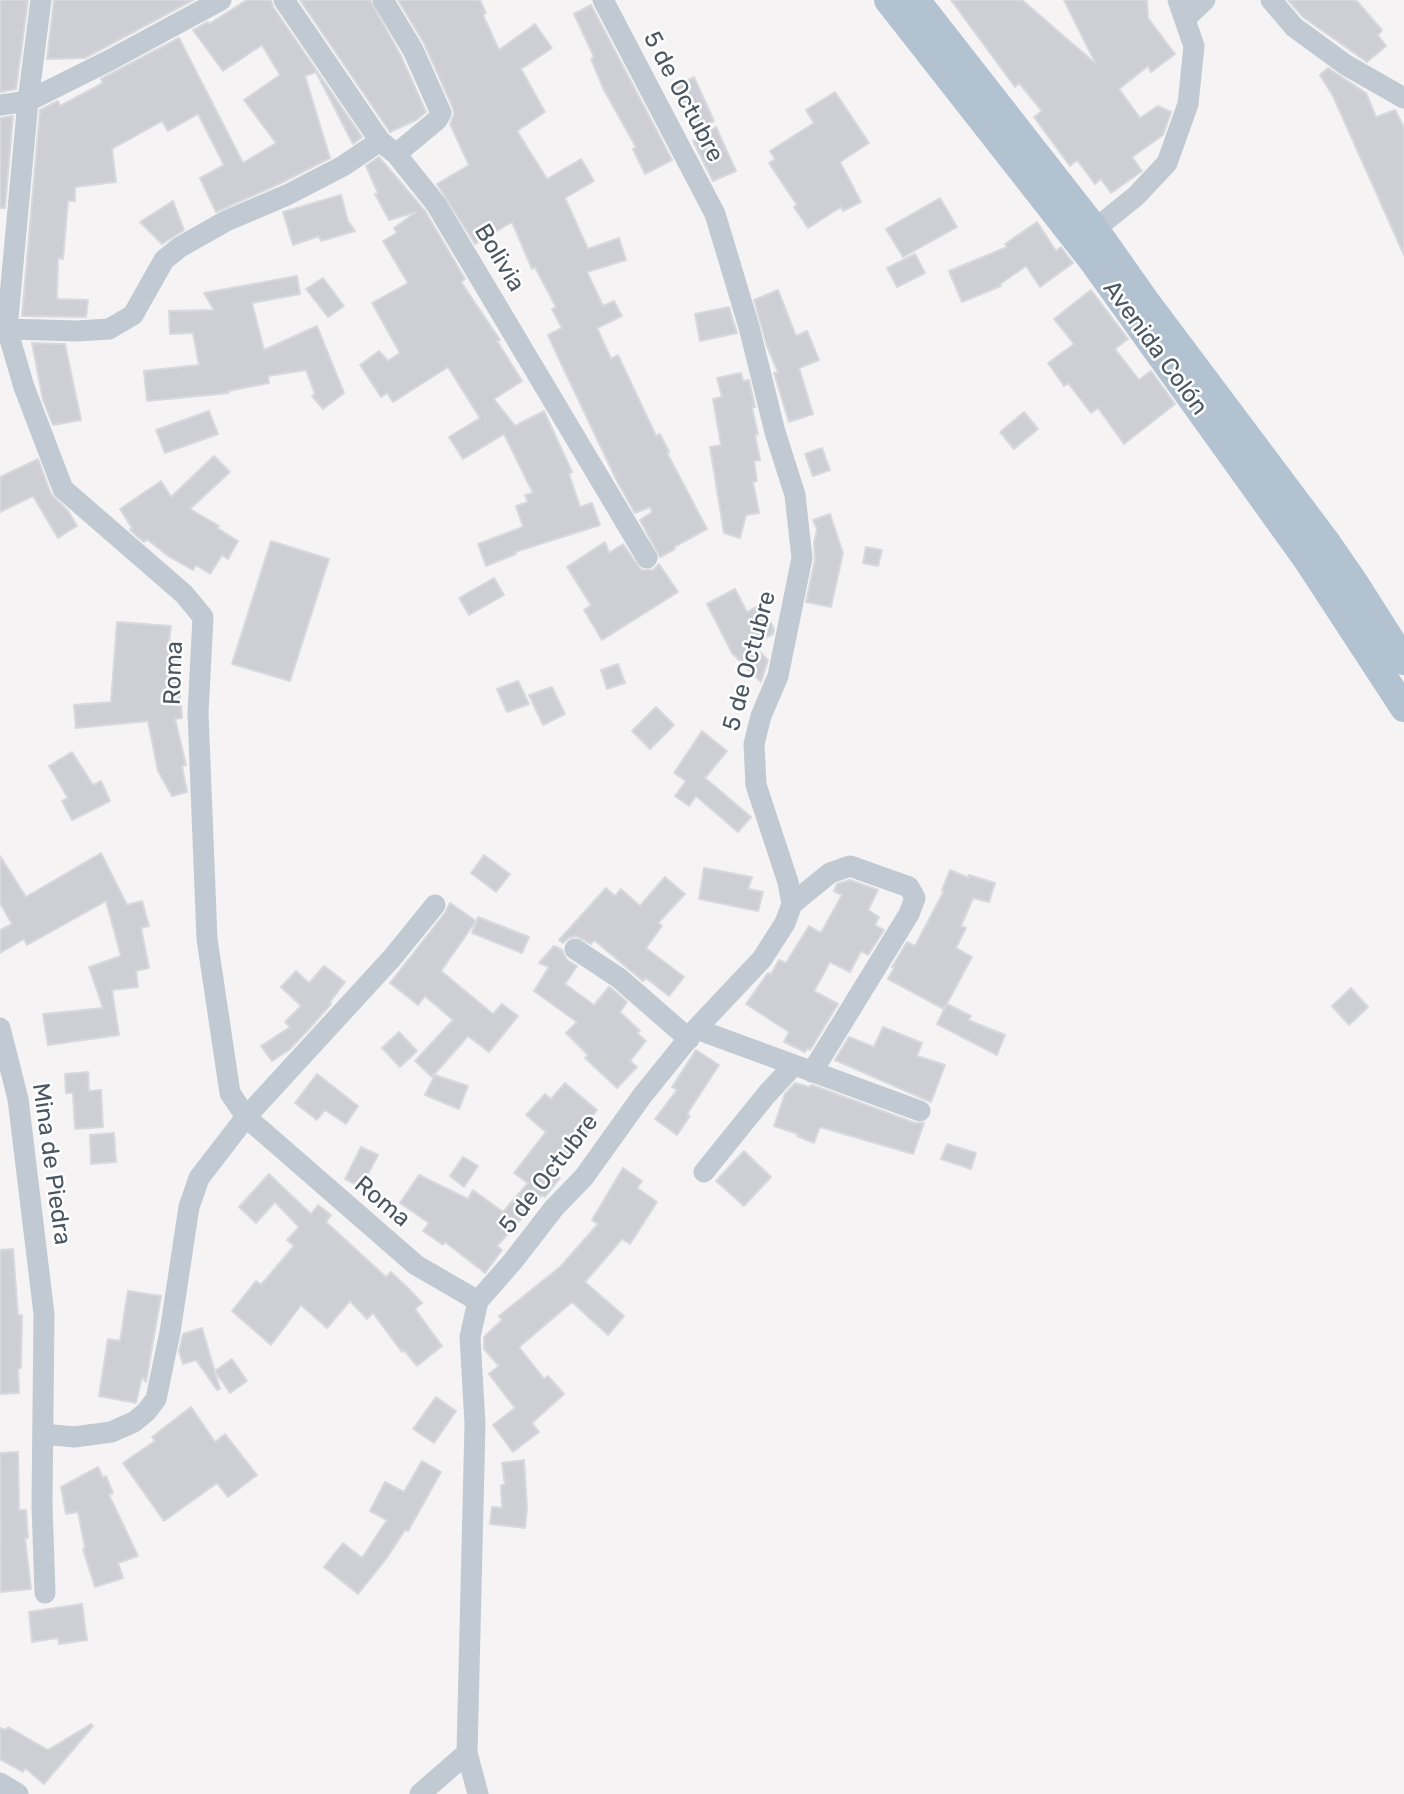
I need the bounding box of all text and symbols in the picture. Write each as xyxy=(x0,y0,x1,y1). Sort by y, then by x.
street label: 5 de Octubre xyxy=(637,27,729,167)
street label: Bolivia xyxy=(468,219,530,297)
street label: Avenida Colón xyxy=(1097,275,1213,421)
street label: 5 de Octubre xyxy=(717,588,783,734)
street label: Roma xyxy=(158,641,190,705)
street label: Mina de Piedra xyxy=(25,1081,77,1247)
street label: 5 de Octubre xyxy=(493,1109,605,1239)
street label: Roma xyxy=(348,1170,416,1234)

